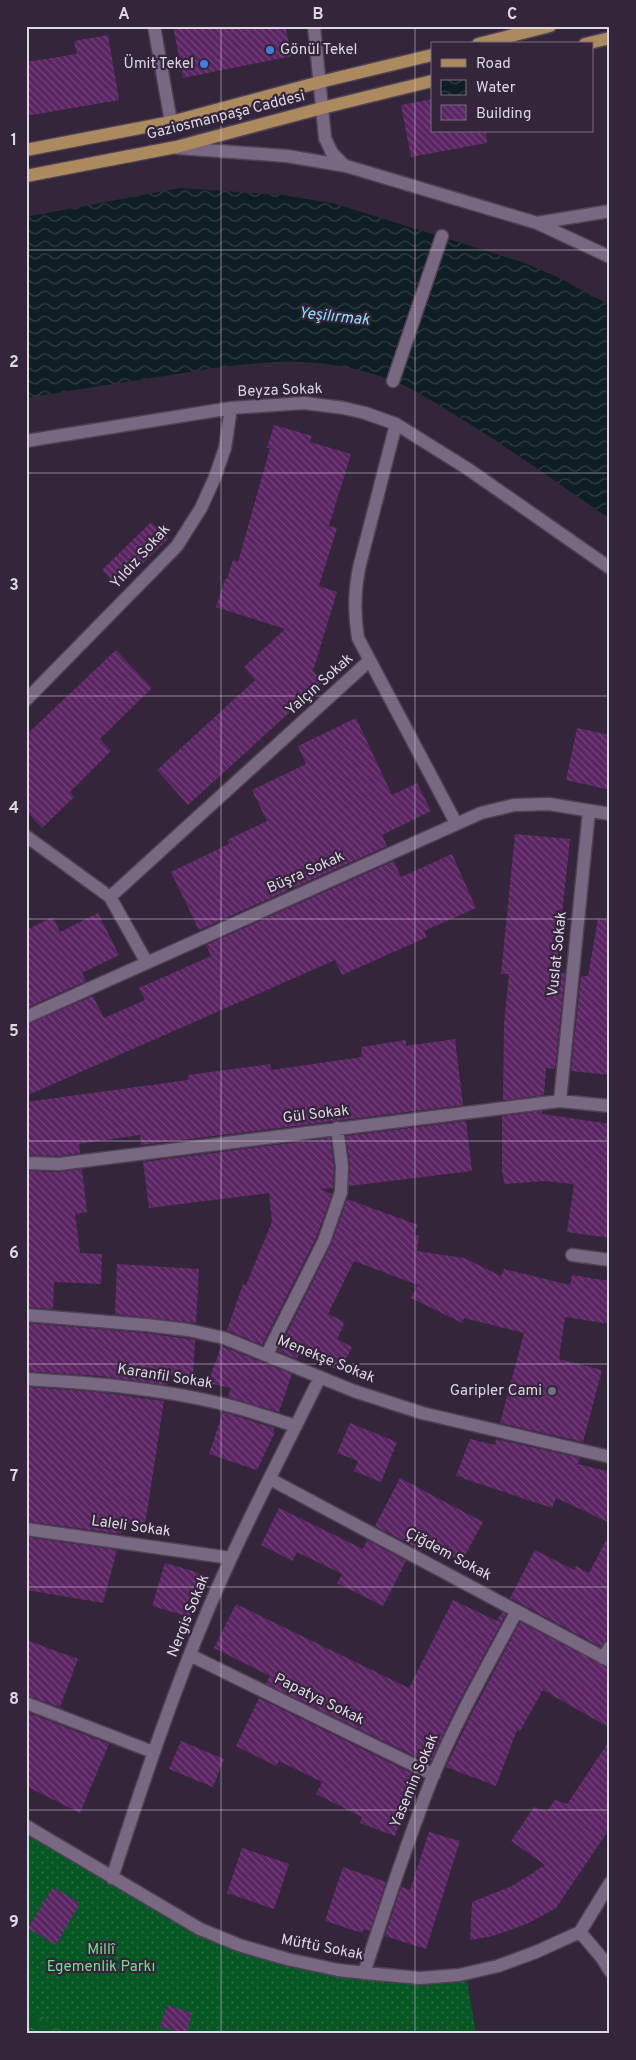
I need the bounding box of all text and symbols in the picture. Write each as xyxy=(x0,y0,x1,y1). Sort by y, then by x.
text: A xyxy=(118,5,130,25)
text: B xyxy=(312,5,324,25)
text: C xyxy=(507,5,517,25)
place label: Gönül Tekel xyxy=(280,41,358,60)
legend xyxy=(431,42,594,132)
marker: Gönül Tekel xyxy=(264,44,276,56)
place label: Ümit Tekel xyxy=(124,54,194,74)
text: Road xyxy=(476,55,511,74)
marker: Ümit Tekel xyxy=(198,58,210,70)
text: Water xyxy=(476,79,516,98)
street label: Gaziosmanpaşa Caddesi xyxy=(145,87,307,145)
text: Building xyxy=(476,105,531,124)
text: 1 xyxy=(11,131,17,151)
water label: Yeşilırmak xyxy=(298,303,371,331)
text: 2 xyxy=(9,353,19,373)
street label: Beyza Sokak xyxy=(237,380,323,402)
street label: Yıldız Sokak xyxy=(107,521,175,593)
text: 3 xyxy=(9,576,19,596)
street label: Yalçın Sokak xyxy=(282,650,358,720)
text: 4 xyxy=(9,799,19,819)
street label: Büşra Sokak xyxy=(264,847,348,899)
street label: Vuslat Sokak xyxy=(544,910,572,998)
text: 5 xyxy=(9,1022,19,1042)
street label: Gül Sokak xyxy=(282,1101,350,1128)
text: 6 xyxy=(9,1244,19,1264)
street label: Menekşe Sokak xyxy=(274,1332,378,1388)
street label: Karanfil Sokak xyxy=(116,1360,214,1394)
place label: Garipler Cami xyxy=(450,1382,542,1401)
marker: Garipler Cami xyxy=(546,1385,558,1397)
text: 7 xyxy=(10,1467,18,1487)
street label: Laleli Sokak xyxy=(90,1512,172,1542)
street label: Çiğdem Sokak xyxy=(401,1524,495,1586)
street label: Nergis Sokak xyxy=(164,1572,214,1660)
street label: Papatya Sokak xyxy=(271,1670,367,1730)
text: 8 xyxy=(9,1690,19,1710)
street label: Yasemin Sokak xyxy=(387,1731,443,1831)
text: 9 xyxy=(9,1913,19,1933)
street label: Müftü Sokak xyxy=(279,1931,365,1965)
park label: Millî Egemenlik Parkı xyxy=(47,1941,155,1977)

